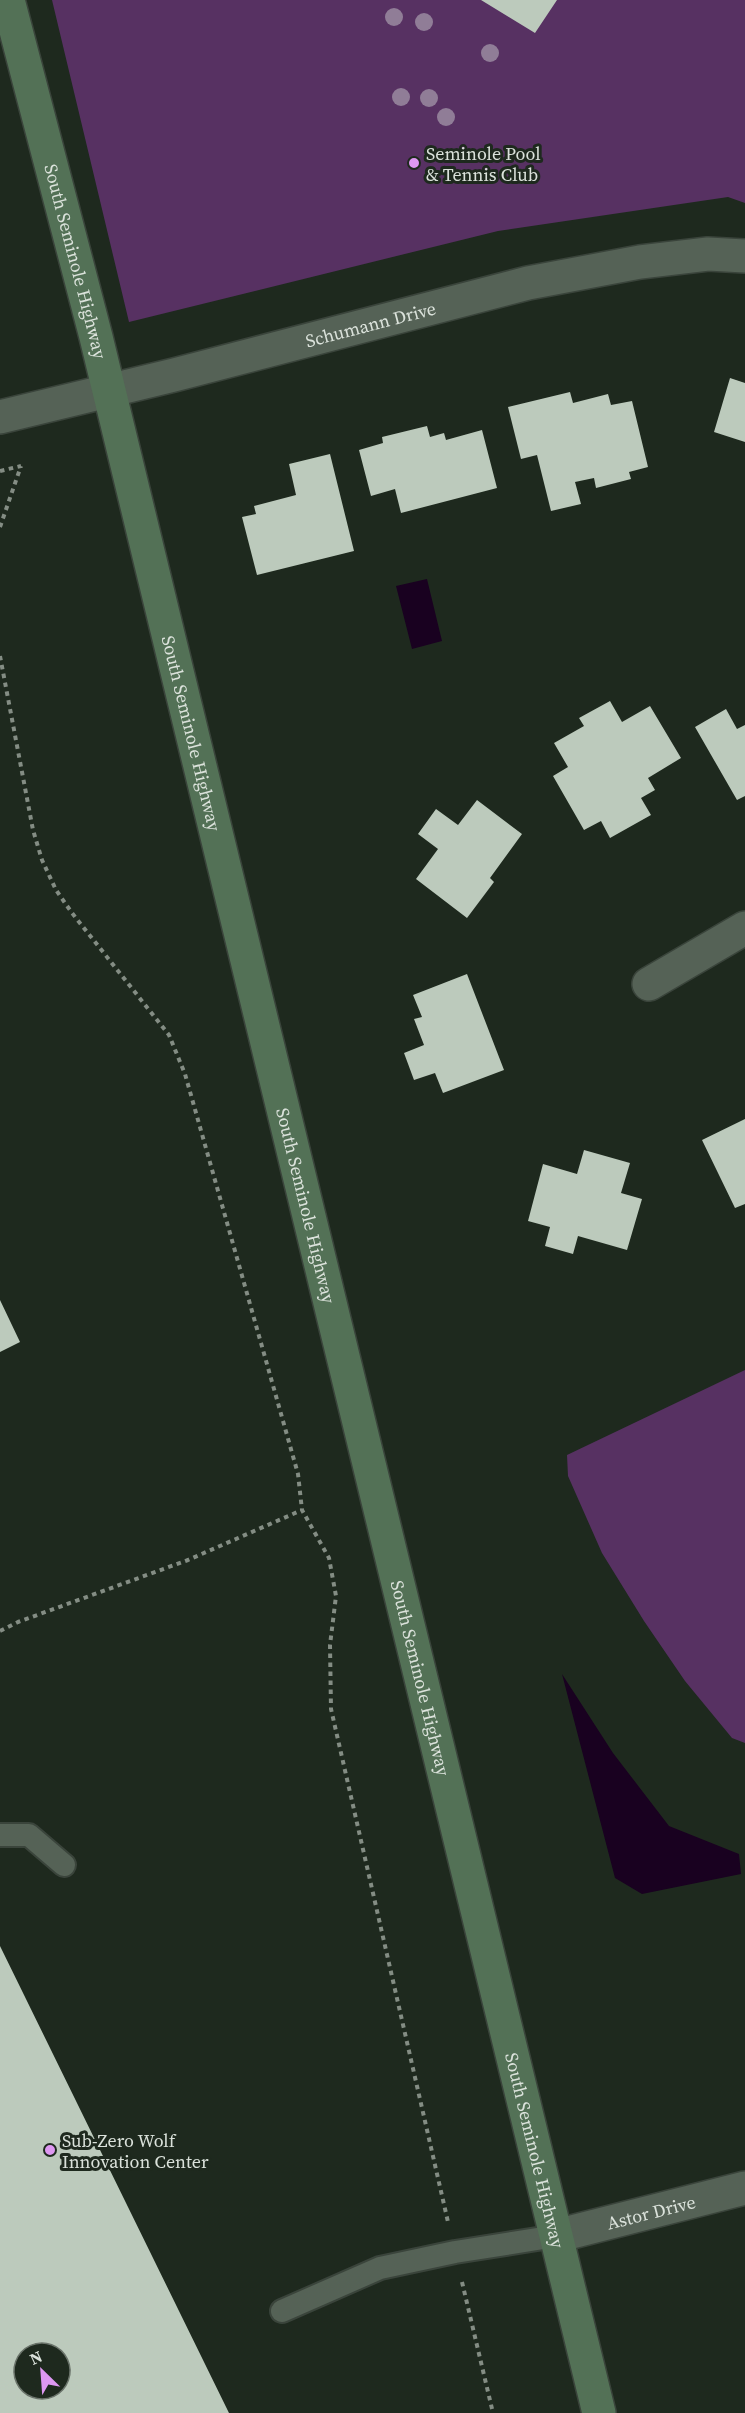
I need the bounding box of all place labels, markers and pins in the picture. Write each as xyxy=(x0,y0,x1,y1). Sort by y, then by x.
place label: Seminole Pool & Tennis Club xyxy=(426,141,541,187)
marker: Seminole Pool & Tennis Club xyxy=(407,156,421,170)
place label: Sub-Zero Wolf Innovation Center xyxy=(62,2128,209,2174)
marker: Sub-Zero Wolf Innovation Center xyxy=(43,2143,57,2157)

